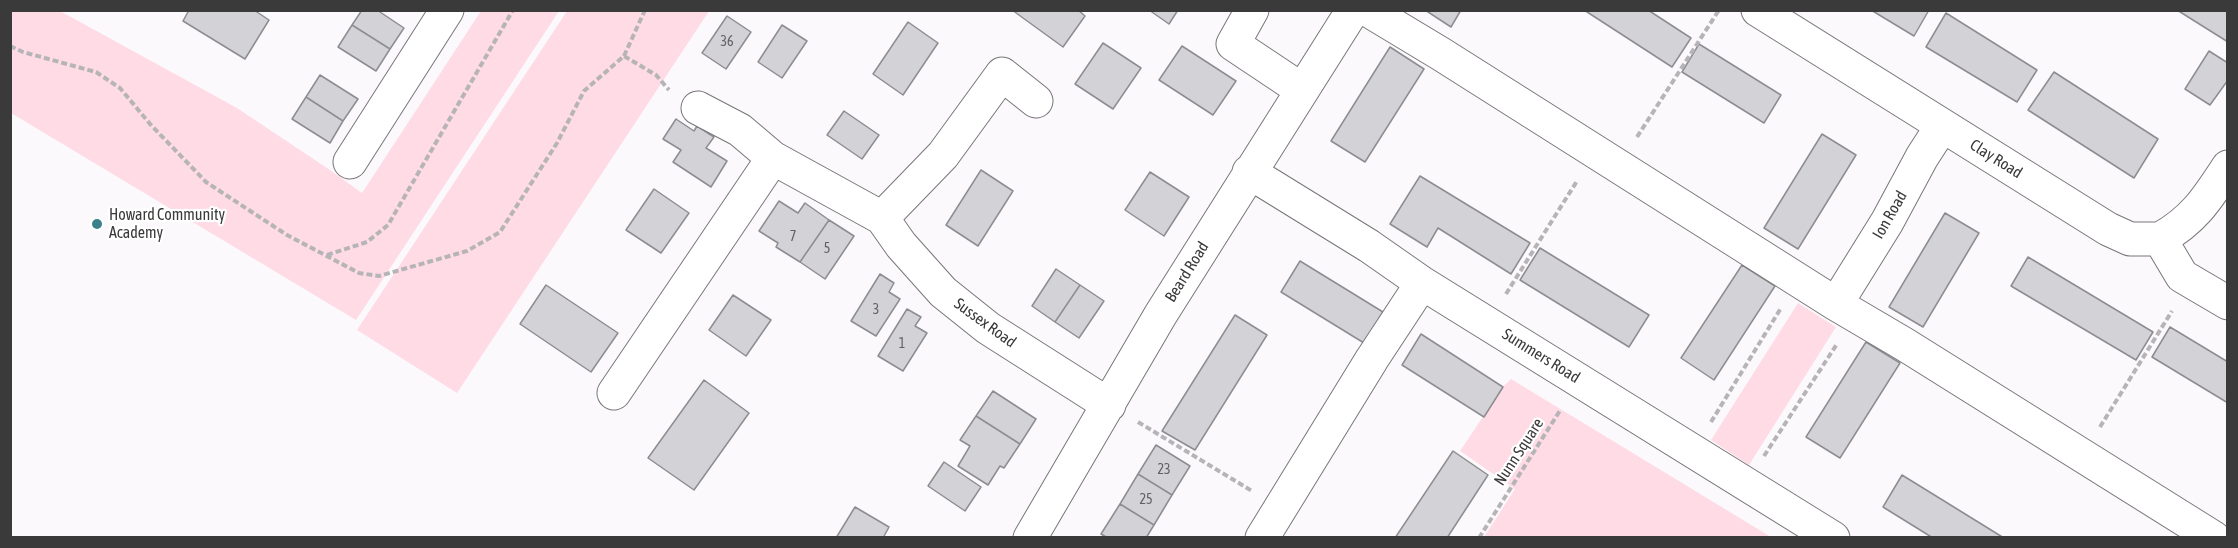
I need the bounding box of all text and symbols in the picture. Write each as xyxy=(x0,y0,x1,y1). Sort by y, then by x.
house number: 36 xyxy=(720,34,734,50)
street label: Clay Road xyxy=(1966,135,2026,183)
street label: Ion Road xyxy=(1869,188,1911,242)
place label: Howard Community Academy xyxy=(109,205,225,243)
marker: Howard Community Academy xyxy=(90,217,104,231)
house number: 7 xyxy=(790,229,796,245)
street label: Beard Road xyxy=(1161,238,1213,306)
house number: 5 xyxy=(824,241,830,257)
street label: Sussex Road xyxy=(950,294,1020,352)
house number: 3 xyxy=(873,302,879,318)
street label: Summers Road xyxy=(1499,325,1583,387)
house number: 1 xyxy=(899,336,905,352)
street label: Nunn Square xyxy=(1490,415,1548,489)
house number: 23 xyxy=(1157,462,1171,478)
house number: 25 xyxy=(1139,492,1153,508)

